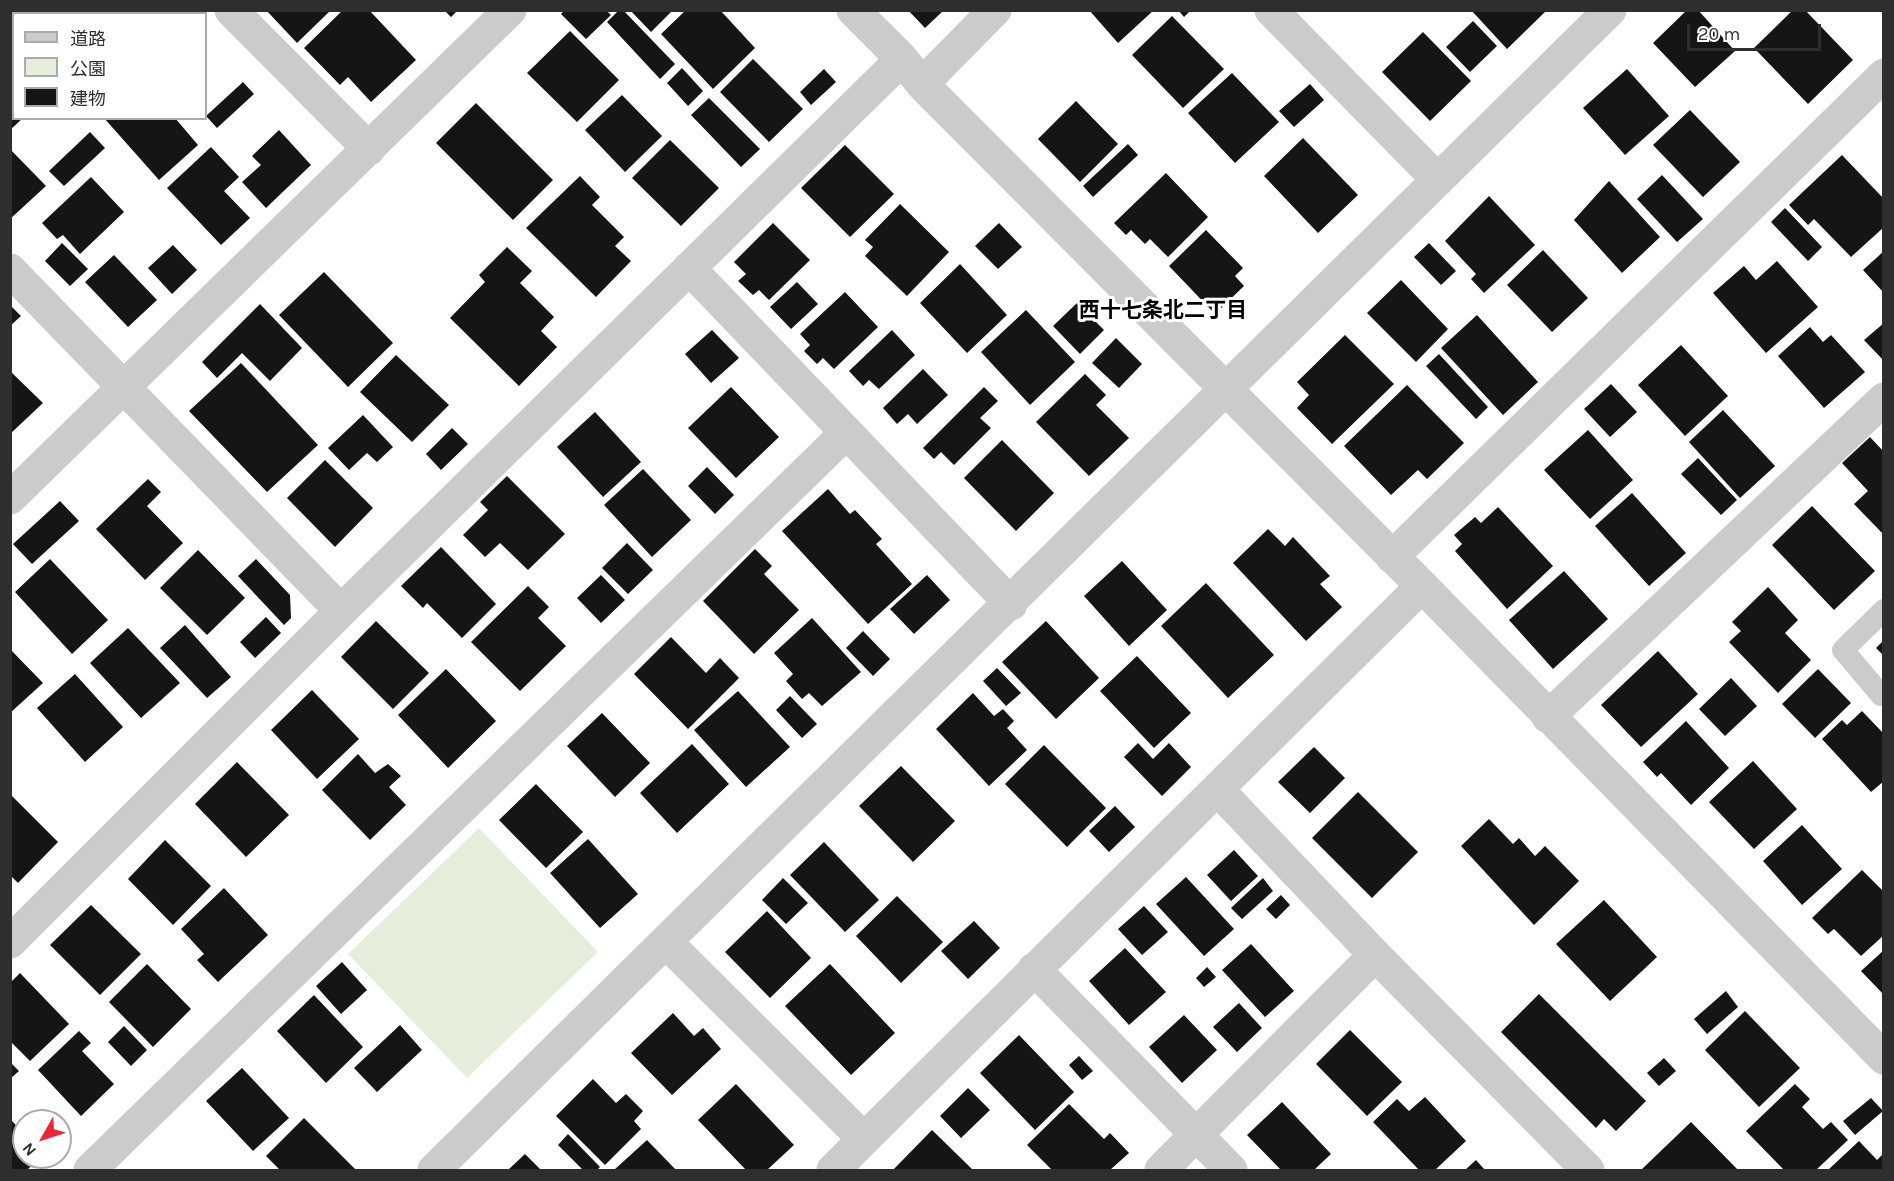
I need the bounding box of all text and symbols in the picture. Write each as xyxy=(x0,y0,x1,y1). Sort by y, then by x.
legend xyxy=(12,12,207,120)
scale bar xyxy=(1690,12,1824,50)
text: 20 m xyxy=(1698,23,1740,45)
text: 道路 xyxy=(70,28,106,50)
text: 公園 xyxy=(70,58,106,80)
text: 建物 xyxy=(70,88,106,110)
district label: 西十七条北二丁目 xyxy=(1079,298,1247,324)
north arrow xyxy=(12,1109,72,1169)
text: N xyxy=(18,1139,40,1160)

